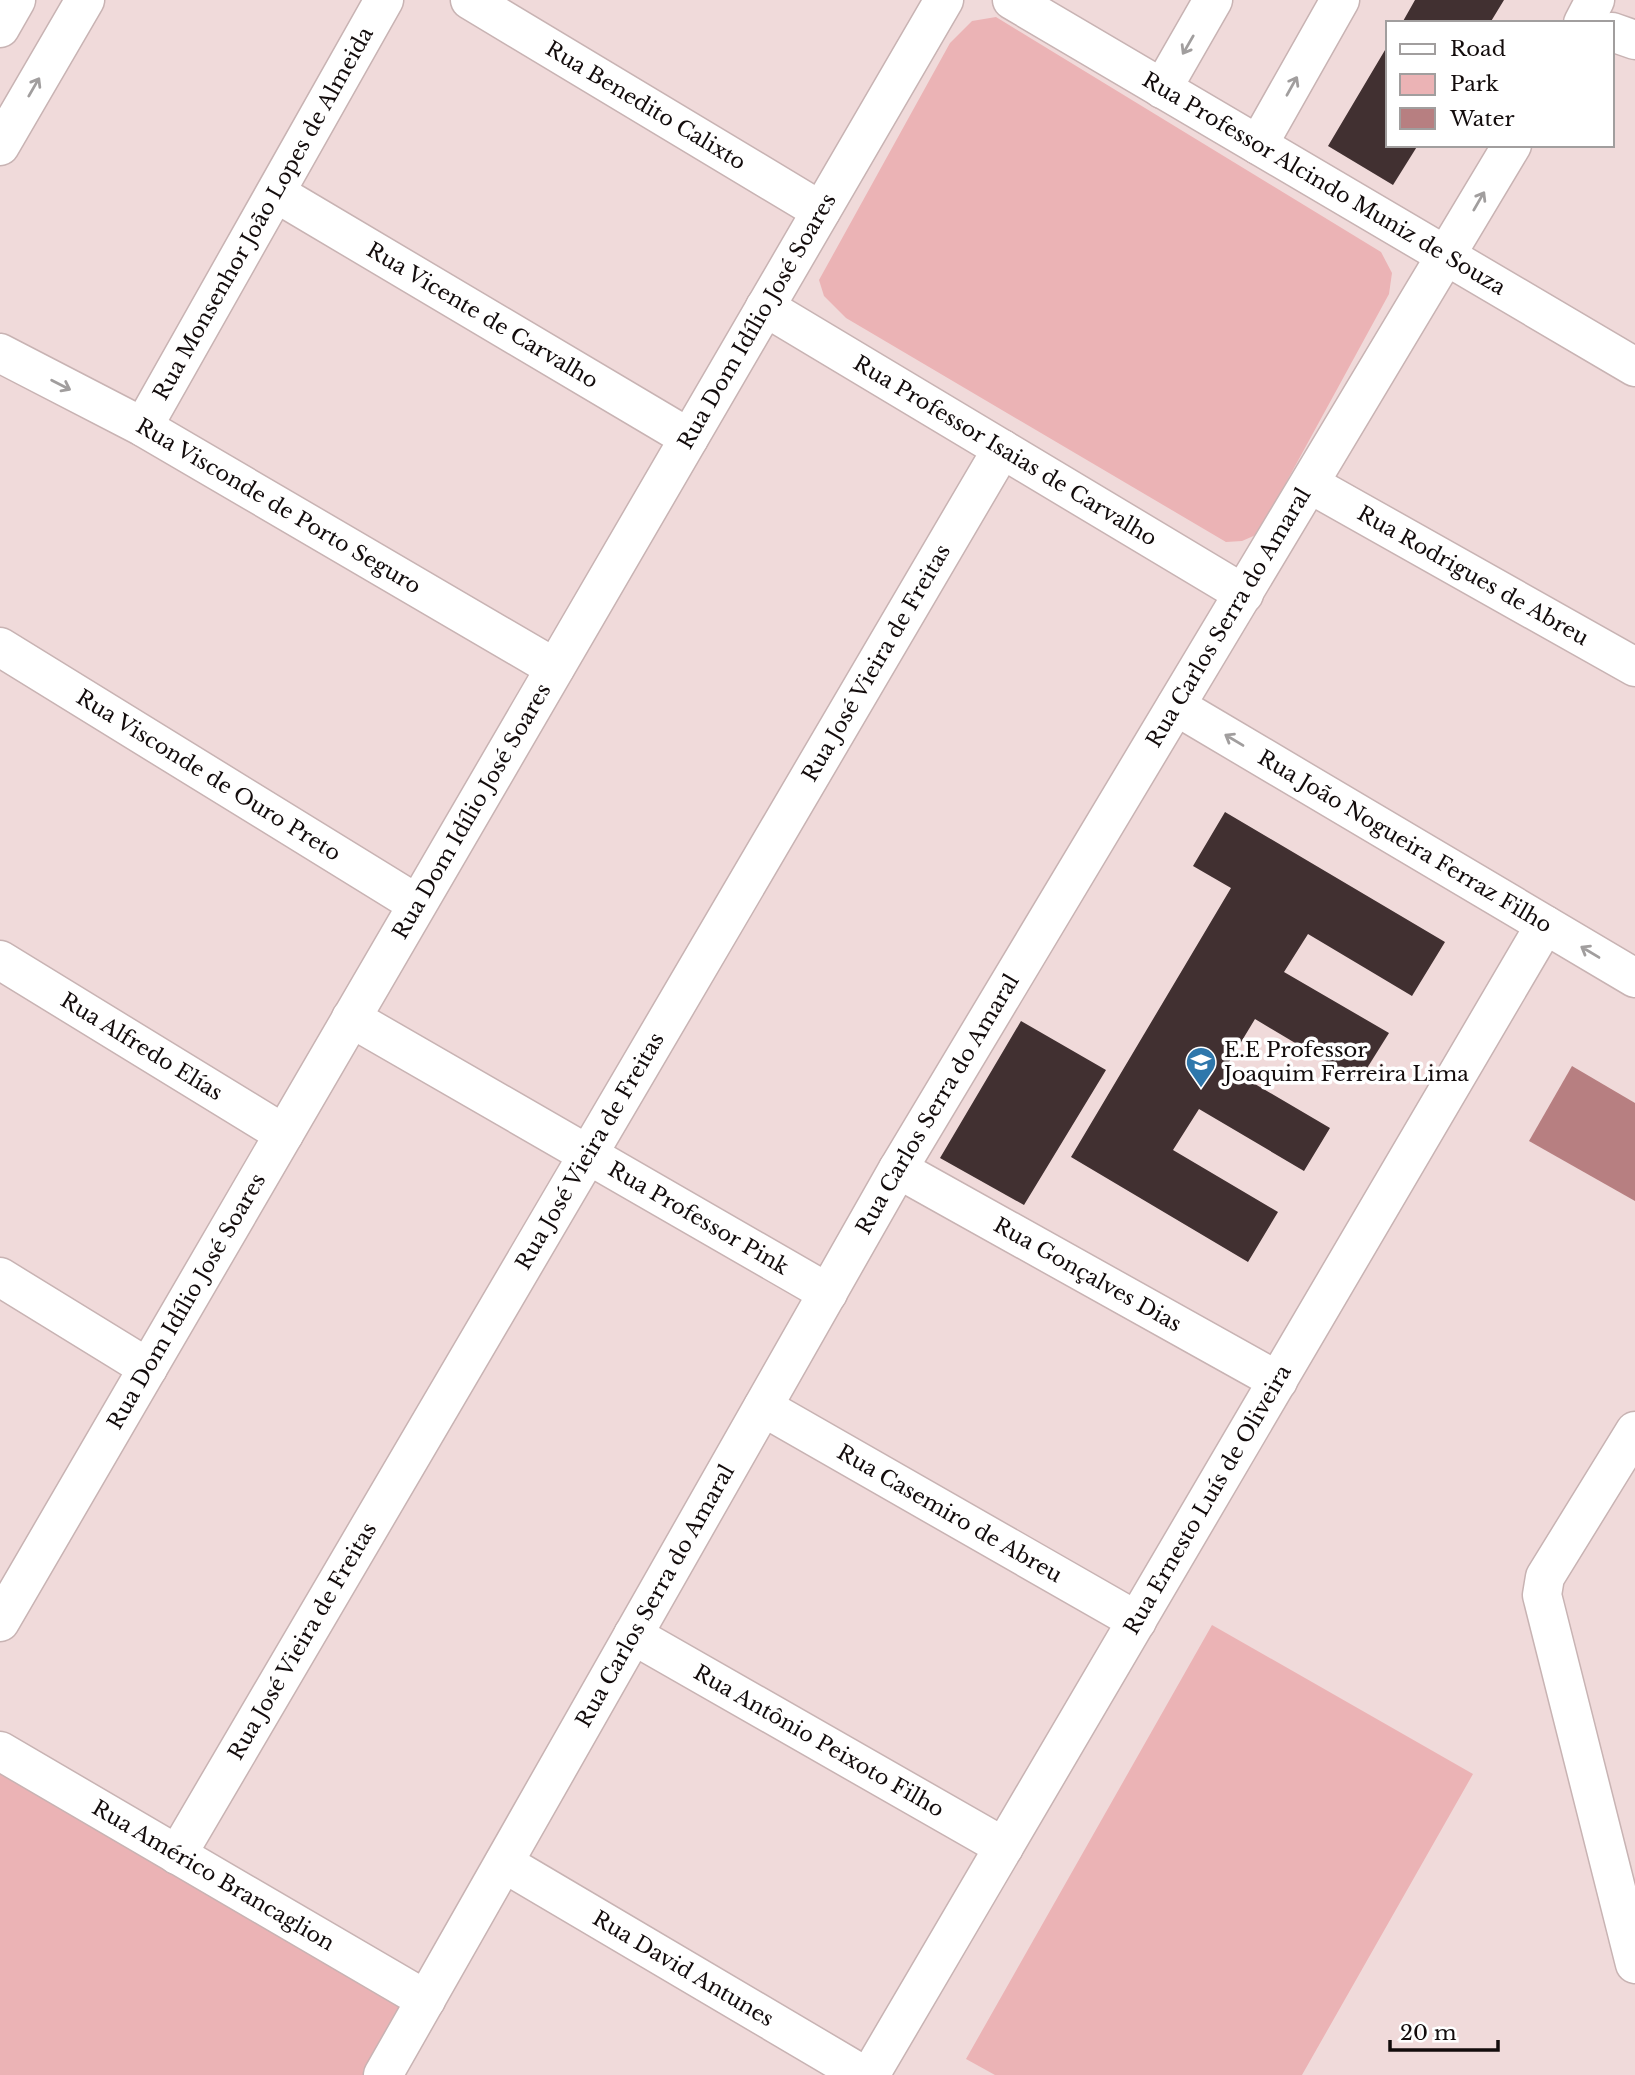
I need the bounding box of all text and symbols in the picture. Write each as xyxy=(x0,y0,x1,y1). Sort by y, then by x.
legend xyxy=(1386,21,1614,147)
street label: Rua Monsenhor João Lopes de Almeida xyxy=(148,22,379,405)
one-way arrow xyxy=(1181,34,1195,54)
street label: Rua Benedito Calixto xyxy=(541,36,750,176)
text: Road xyxy=(1450,36,1506,62)
street label: Rua Professor Alcindo Muniz de Souza xyxy=(1138,67,1510,301)
text: Park xyxy=(1450,71,1499,97)
one-way arrow xyxy=(1285,76,1299,96)
one-way arrow xyxy=(28,77,42,97)
text: Water xyxy=(1449,106,1514,132)
street label: Rua Dom Idílio José Soares xyxy=(672,189,842,454)
one-way arrow xyxy=(1472,191,1486,211)
street label: Rua Vicente de Carvalho xyxy=(362,237,603,394)
street label: Rua Professor Isaias de Carvalho xyxy=(849,350,1162,552)
one-way arrow xyxy=(50,378,70,392)
street label: Rua Visconde de Porto Seguro xyxy=(132,413,425,600)
street label: Rua Carlos Serra do Amaral xyxy=(1141,483,1316,752)
street label: Rua Rodrigues de Abreu xyxy=(1353,500,1593,651)
street label: Rua José Vieira de Freitas xyxy=(797,540,956,786)
street label: Rua Dom Idílio José Soares xyxy=(387,679,556,944)
street label: Rua Visconde de Ouro Preto xyxy=(72,684,346,867)
one-way arrow xyxy=(1225,733,1245,747)
street label: Rua João Nogueira Ferraz Filho xyxy=(1253,744,1557,939)
one-way arrow xyxy=(1581,945,1601,959)
street label: Rua Carlos Serra do Amaral xyxy=(851,969,1025,1239)
street label: Rua Alfredo Elías xyxy=(56,987,227,1106)
street label: Rua José Vieira de Freitas xyxy=(510,1028,670,1275)
place label: E.E Professor Joaquim Ferreira Lima xyxy=(1221,1037,1469,1087)
school or university icon: E.E Professor Joaquim Ferreira Lima xyxy=(1184,1045,1218,1089)
street label: Rua Professor Pink xyxy=(604,1156,793,1280)
street label: Rua Dom Idílio José Soares xyxy=(102,1169,271,1434)
street label: Rua Gonçalves Dias xyxy=(989,1212,1186,1338)
street label: Rua Ernesto Luís de Oliveira xyxy=(1118,1360,1297,1639)
street label: Rua Casemiro de Abreu xyxy=(833,1439,1067,1588)
street label: Rua Carlos Serra do Amaral xyxy=(570,1460,740,1732)
street label: Rua José Vieira de Freitas xyxy=(223,1518,382,1764)
street label: Rua Antônio Peixoto Filho xyxy=(689,1659,949,1823)
street label: Rua Américo Brancaglion xyxy=(87,1795,339,1957)
street label: Rua David Antunes xyxy=(588,1905,778,2032)
scale bar xyxy=(1390,2008,1498,2052)
text: 20 m xyxy=(1400,2020,1457,2046)

